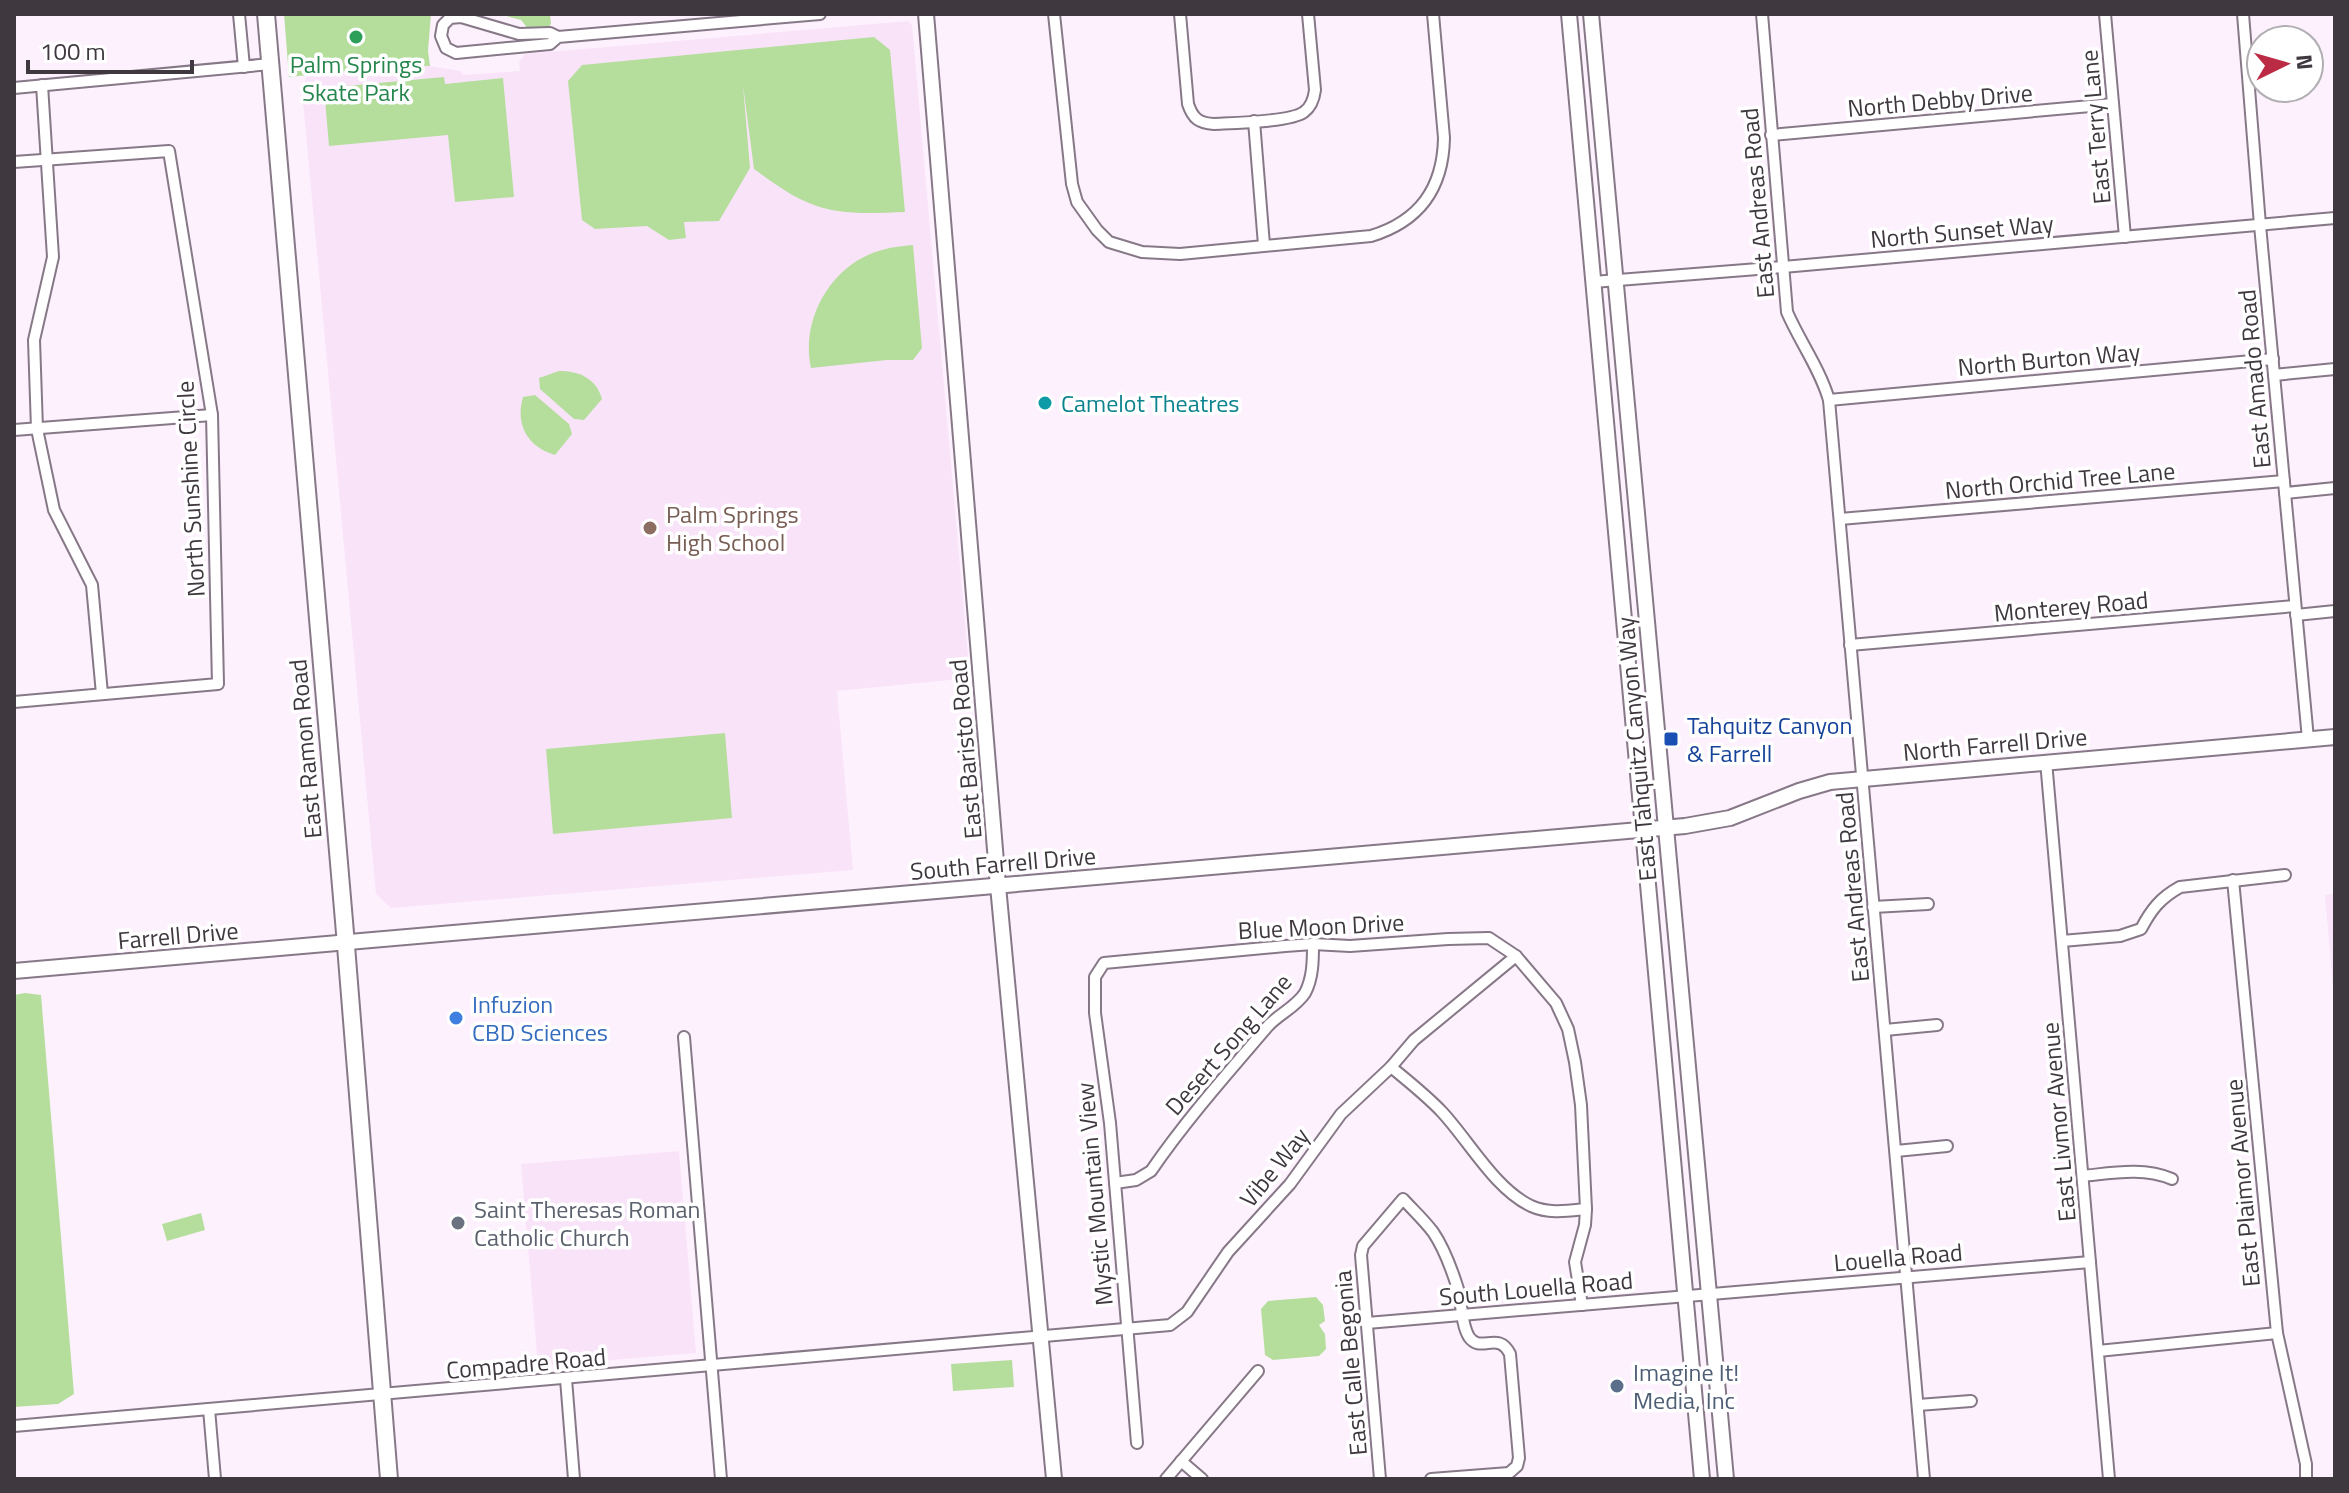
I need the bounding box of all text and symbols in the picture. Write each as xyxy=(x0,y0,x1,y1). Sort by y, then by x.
scale bar xyxy=(28,24,192,74)
north arrow xyxy=(2245,24,2325,104)
marker: Palm Springs Skate Park xyxy=(347,28,365,46)
text: 100 m xyxy=(40,33,106,69)
place label: Palm Springs Skate Park xyxy=(290,46,422,110)
street label: East Terry Lane xyxy=(2070,48,2120,206)
text: N xyxy=(2287,53,2323,71)
street label: North Debby Drive xyxy=(1846,74,2034,126)
street label: East Andreas Road xyxy=(1731,106,1783,300)
street label: North Sunset Way xyxy=(1869,205,2055,257)
street label: East Amado Road xyxy=(2228,288,2280,470)
street label: North Burton Way xyxy=(1956,333,2142,385)
street label: North Sunshine Circle xyxy=(166,380,214,598)
place label: Camelot Theatres xyxy=(1061,385,1240,421)
marker: Camelot Theatres xyxy=(1036,394,1054,412)
street label: North Orchid Tree Lane xyxy=(1943,452,2177,508)
place label: Palm Springs High School xyxy=(666,496,799,560)
marker: Palm Springs High School xyxy=(641,519,659,537)
street label: Monterey Road xyxy=(1992,581,2150,631)
street label: East Tahquitz Canyon Way xyxy=(1606,615,1665,883)
street label: East Ramon Road xyxy=(279,658,331,840)
street label: East Baristo Road xyxy=(939,658,991,840)
place label: Tahquitz Canyon & Farrell xyxy=(1687,707,1852,771)
street label: North Farrell Drive xyxy=(1901,718,2089,770)
marker: Tahquitz Canyon & Farrell xyxy=(1662,730,1680,748)
street label: East Andreas Road xyxy=(1826,790,1878,984)
street label: South Farrell Drive xyxy=(909,837,1097,889)
street label: Blue Moon Drive xyxy=(1237,904,1405,948)
street label: Farrell Drive xyxy=(116,912,240,958)
street label: Desert Song Lane xyxy=(1156,965,1300,1123)
place label: Infuzion CBD Sciences xyxy=(472,986,608,1050)
marker: Infuzion CBD Sciences xyxy=(447,1009,465,1027)
street label: East Livmor Avenue xyxy=(2031,1021,2085,1223)
street label: East Plaimor Avenue xyxy=(2215,1078,2269,1288)
street label: Mystic Mountain View xyxy=(1066,1081,1122,1307)
street label: Vibe Way xyxy=(1231,1119,1318,1215)
place label: Saint Theresas Roman Catholic Church xyxy=(474,1191,700,1255)
marker: Saint Theresas Roman Catholic Church xyxy=(449,1214,467,1232)
street label: Louella Road xyxy=(1832,1233,1964,1281)
street label: South Louella Road xyxy=(1438,1262,1634,1314)
street label: East Calle Begonia xyxy=(1324,1269,1376,1457)
street label: Compadre Road xyxy=(445,1338,607,1388)
place label: Imagine It! Media, Inc xyxy=(1633,1354,1739,1418)
marker: Imagine It! Media, Inc xyxy=(1608,1377,1626,1395)

